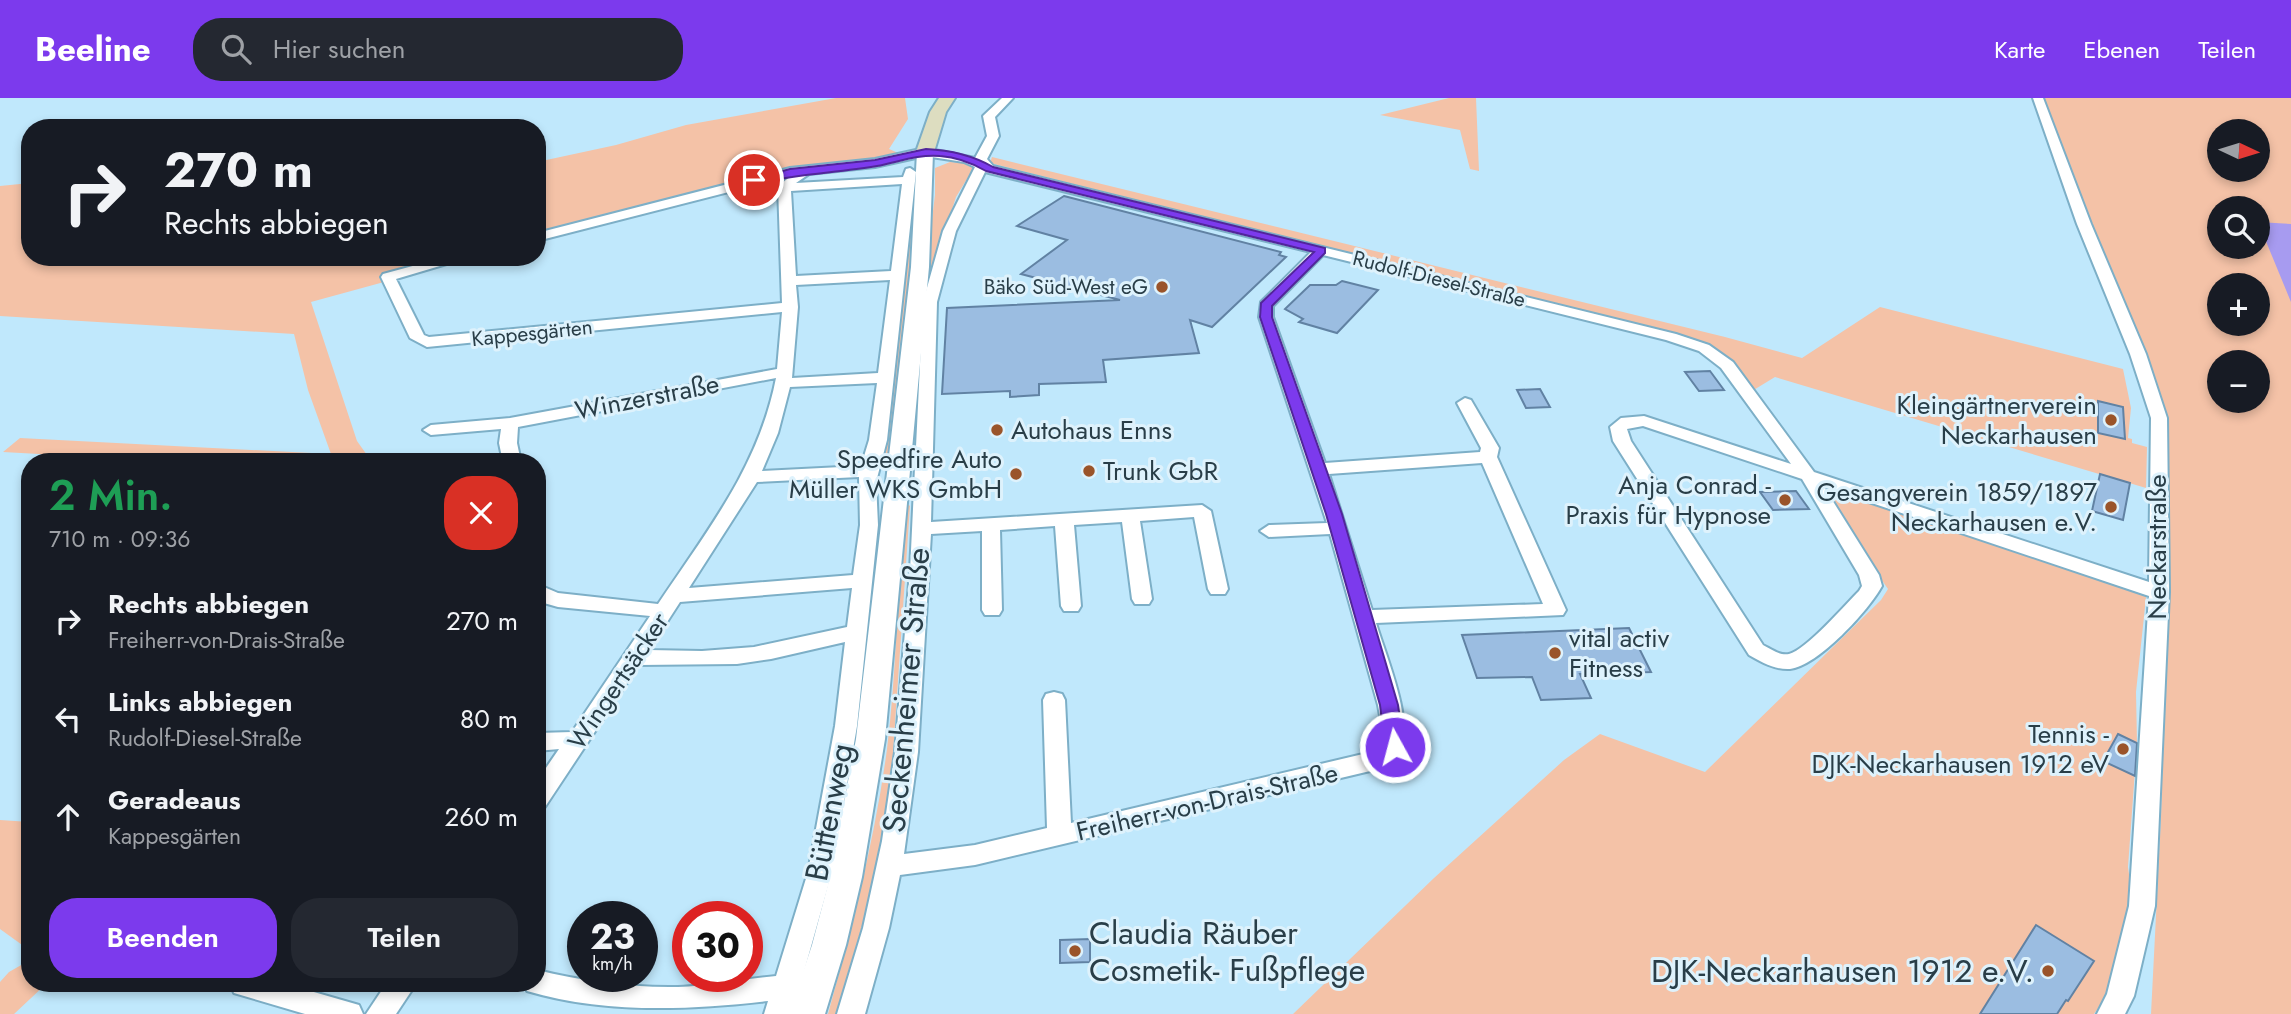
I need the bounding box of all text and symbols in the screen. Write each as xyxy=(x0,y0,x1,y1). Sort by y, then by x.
search box xyxy=(193,18,683,81)
text: Beeline xyxy=(35,26,151,73)
icon: search xyxy=(217,30,255,68)
text: Hier suchen xyxy=(273,30,405,68)
text: Karte xyxy=(1994,32,2045,67)
text: Ebenen xyxy=(2083,32,2160,67)
text: Teilen xyxy=(2198,32,2256,67)
north arrow xyxy=(2207,119,2270,182)
map controls xyxy=(2207,119,2270,413)
text: 270 m xyxy=(164,135,313,205)
icon: right xyxy=(49,147,140,238)
pin xyxy=(724,150,784,210)
icon: arrive xyxy=(735,161,773,199)
button: search xyxy=(2207,196,2270,259)
text: Rechts abbiegen xyxy=(164,200,389,246)
street label: Rudolf-Diesel-Straße xyxy=(1349,243,1529,315)
place label: Bäko Süd-West eG xyxy=(984,272,1148,302)
button: + xyxy=(2207,273,2270,336)
marker: Bäko Süd-West eG xyxy=(1154,279,1170,295)
street label: Kappesgärten xyxy=(470,312,594,354)
button: − xyxy=(2207,350,2270,413)
street label: Winzerstraße xyxy=(572,364,722,430)
place label: Kleingärtnerverein Neckarhausen xyxy=(1896,386,2097,454)
place label: Autohaus Enns xyxy=(1011,411,1172,449)
marker: Kleingärtnerverein Neckarhausen xyxy=(2103,412,2119,428)
marker: Autohaus Enns xyxy=(989,422,1005,438)
place label: Speedfire Auto Müller WKS GmbH xyxy=(789,440,1002,508)
place label: Trunk GbR xyxy=(1103,452,1218,490)
marker: Trunk GbR xyxy=(1081,463,1097,479)
text: 2 Min. xyxy=(49,465,172,526)
marker: Speedfire Auto Müller WKS GmbH xyxy=(1008,466,1024,482)
place label: Anja Conrad - Praxis für Hypnose xyxy=(1566,466,1772,534)
place label: Gesangverein 1859/1897 Neckarhausen e.V. xyxy=(1817,473,2097,541)
street label: Neckarstraße xyxy=(2138,474,2176,620)
button: close xyxy=(444,476,518,550)
marker: Anja Conrad - Praxis für Hypnose xyxy=(1777,492,1793,508)
marker: Gesangverein 1859/1897 Neckarhausen e.V. xyxy=(2103,499,2119,515)
text: 710 m · 09:36 xyxy=(49,522,191,556)
street label: Seckenheimer Straße xyxy=(871,546,941,834)
text: Rechts abbiegen xyxy=(108,585,309,623)
icon: right xyxy=(49,602,87,640)
text: 270 m xyxy=(446,602,518,640)
street label: Wingertsäcker xyxy=(558,605,678,757)
place label: vital activ Fitness xyxy=(1569,619,1670,687)
text: Freiherr-von-Drais-Straße xyxy=(108,623,345,657)
marker: vital activ Fitness xyxy=(1547,645,1563,661)
text: Links abbiegen xyxy=(108,683,292,721)
icon: left xyxy=(49,700,87,738)
text: 80 m xyxy=(460,700,518,738)
position arrow xyxy=(1358,710,1432,784)
place label: Tennis - DJK-Neckarhausen 1912 eV xyxy=(1812,715,2110,783)
text: Rudolf-Diesel-Straße xyxy=(108,721,302,755)
street label: Büttenweg xyxy=(793,739,865,885)
marker: Tennis - DJK-Neckarhausen 1912 eV xyxy=(2115,741,2131,757)
street label: Freiherr-von-Drais-Straße xyxy=(1072,753,1342,851)
text: Geradeaus xyxy=(108,781,241,819)
icon: ahead xyxy=(49,798,87,836)
text: 260 m xyxy=(445,798,518,836)
text: Kappesgärten xyxy=(108,819,241,853)
button: Beenden xyxy=(49,898,277,978)
button: Teilen xyxy=(291,898,518,978)
speed limit sign: 30 xyxy=(672,901,763,992)
place label: Claudia Räuber Cosmetik- Fußpflege xyxy=(1089,910,1365,993)
text: 23 xyxy=(590,912,635,962)
marker: Claudia Räuber Cosmetik- Fußpflege xyxy=(1067,943,1083,959)
place label: DJK-Neckarhausen 1912 e.V. xyxy=(1651,948,2034,994)
text: km/h xyxy=(592,951,633,977)
marker: DJK-Neckarhausen 1912 e.V. xyxy=(2040,963,2056,979)

